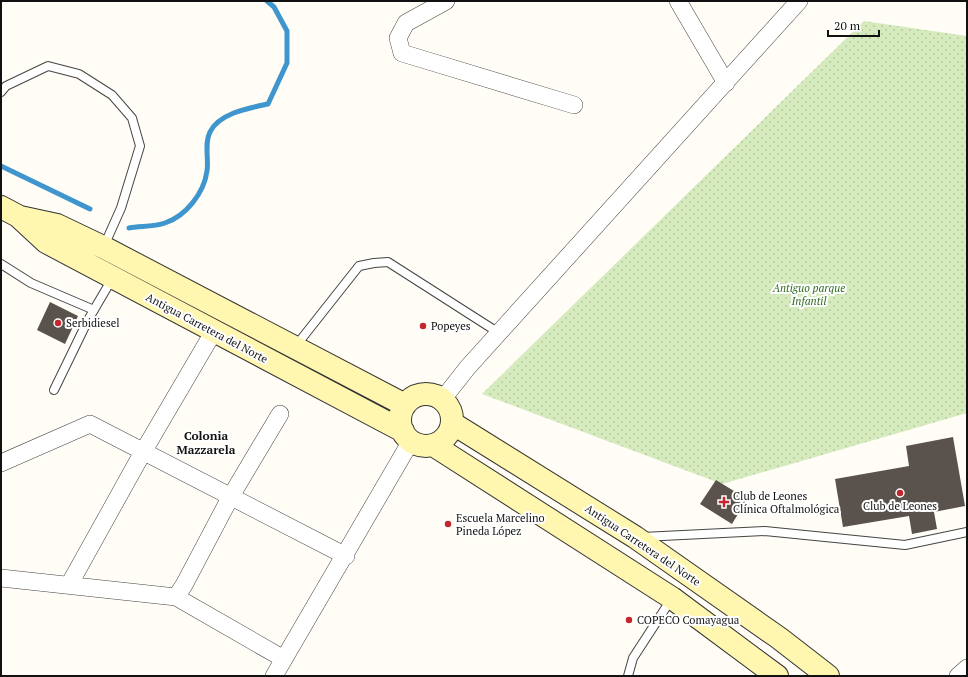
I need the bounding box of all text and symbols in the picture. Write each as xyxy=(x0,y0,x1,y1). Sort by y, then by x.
scale bar xyxy=(828,12,879,38)
text: 20 m xyxy=(834,18,861,33)
park label: Antiguo parque Infantil xyxy=(772,281,845,308)
street label: Antigua Carretera del Norte xyxy=(144,290,271,366)
place label: Serbidiesel xyxy=(66,316,120,330)
marker: Serbidiesel xyxy=(53,318,63,328)
place label: Popeyes xyxy=(431,319,471,333)
marker: Popeyes xyxy=(418,321,428,331)
district label: Colonia Mazzarela xyxy=(177,428,236,457)
marker: Club de Leones xyxy=(895,488,905,498)
place label: Club de Leones Clínica Oftalmológica xyxy=(733,489,840,516)
marker: Club de Leones Clínica Oftalmológica xyxy=(718,496,730,508)
place label: Club de Leones xyxy=(863,499,937,513)
street label: Antigua Carretera del Norte xyxy=(583,501,704,589)
place label: Escuela Marcelino Pineda López xyxy=(456,511,545,538)
marker: Escuela Marcelino Pineda López xyxy=(443,519,453,529)
place label: COPECO Comayagua xyxy=(637,613,740,627)
marker: COPECO Comayagua xyxy=(624,615,634,625)

